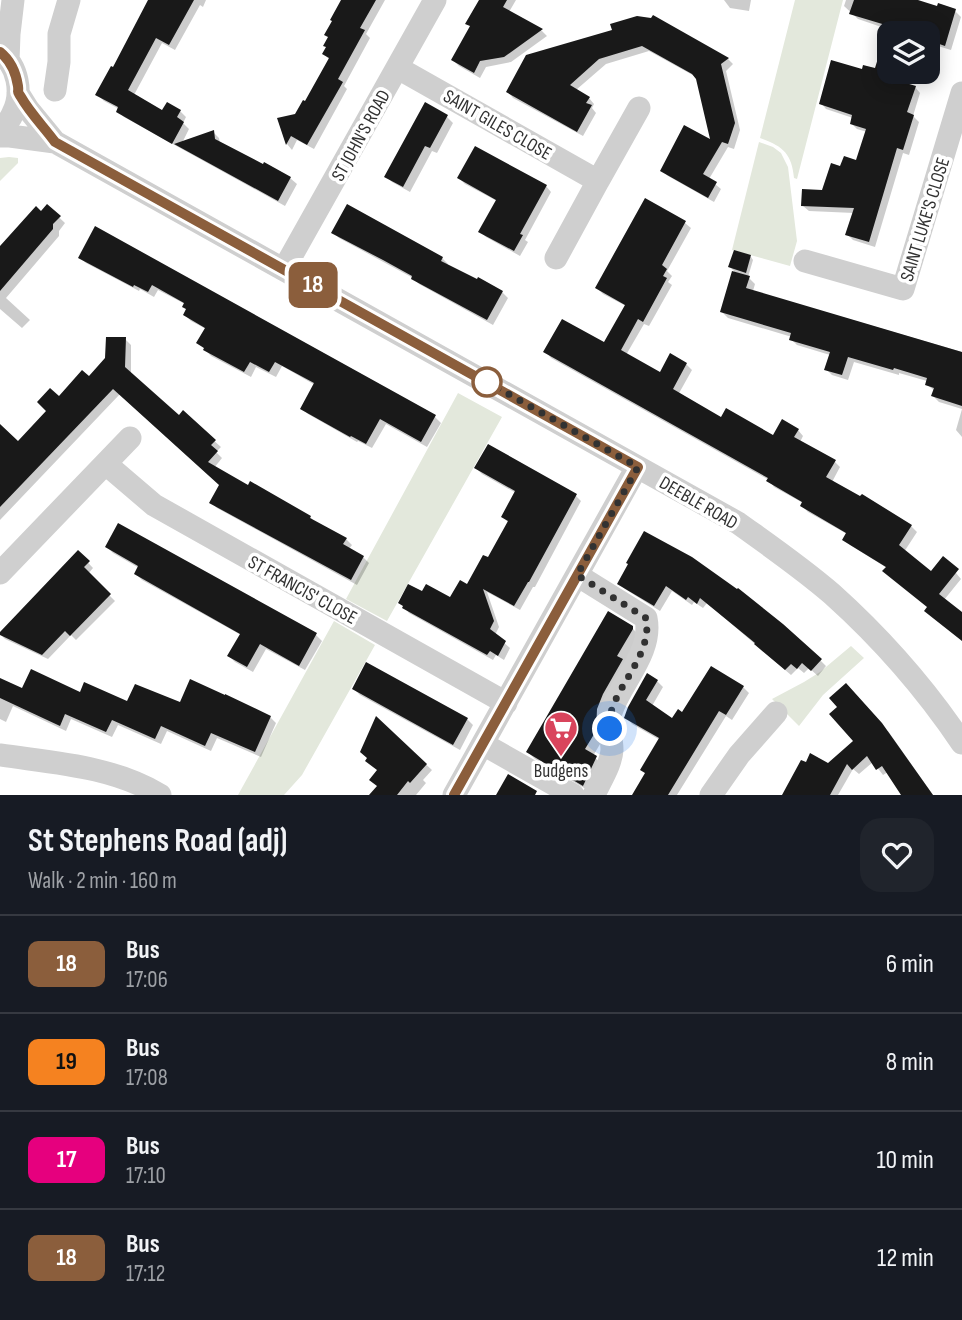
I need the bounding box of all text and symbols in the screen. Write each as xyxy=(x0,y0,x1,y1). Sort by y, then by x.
map controls xyxy=(877,21,940,84)
button: layers xyxy=(877,21,940,84)
street label: SAINT GILES CLOSE xyxy=(439,85,555,166)
street label: ST JOHN'S ROAD xyxy=(327,86,396,185)
street label: SAINT LUKE'S CLOSE xyxy=(896,155,955,284)
line badge: 18 xyxy=(282,262,344,308)
text: 18 xyxy=(303,270,323,299)
unlabelled marker xyxy=(472,367,502,397)
street label: DEEBLE ROAD xyxy=(655,472,742,535)
street label: ST FRANCIS' CLOSE xyxy=(244,551,361,630)
supermarket icon: Budgens xyxy=(542,709,580,758)
your location xyxy=(592,711,627,746)
place label: Budgens xyxy=(534,760,588,783)
button: heart xyxy=(860,818,934,892)
text: St Stephens Road (adj) xyxy=(28,821,288,861)
text: Walk · 2 min · 160 m xyxy=(28,867,177,895)
text: Bus xyxy=(126,935,160,966)
text: 18 xyxy=(56,949,77,978)
text: 6 min xyxy=(886,949,934,980)
text: 17:06 xyxy=(126,966,168,994)
text: Bus xyxy=(126,1033,160,1064)
text: 19 xyxy=(56,1047,77,1076)
text: 8 min xyxy=(886,1047,934,1078)
text: 17:08 xyxy=(126,1064,168,1092)
text: Bus xyxy=(126,1131,160,1162)
text: 17 xyxy=(57,1145,76,1174)
text: 10 min xyxy=(877,1145,934,1176)
text: 17:10 xyxy=(126,1162,166,1190)
text: Bus xyxy=(126,1229,160,1260)
text: 18 xyxy=(56,1243,77,1272)
text: 12 min xyxy=(877,1243,934,1274)
text: 17:12 xyxy=(126,1260,165,1288)

